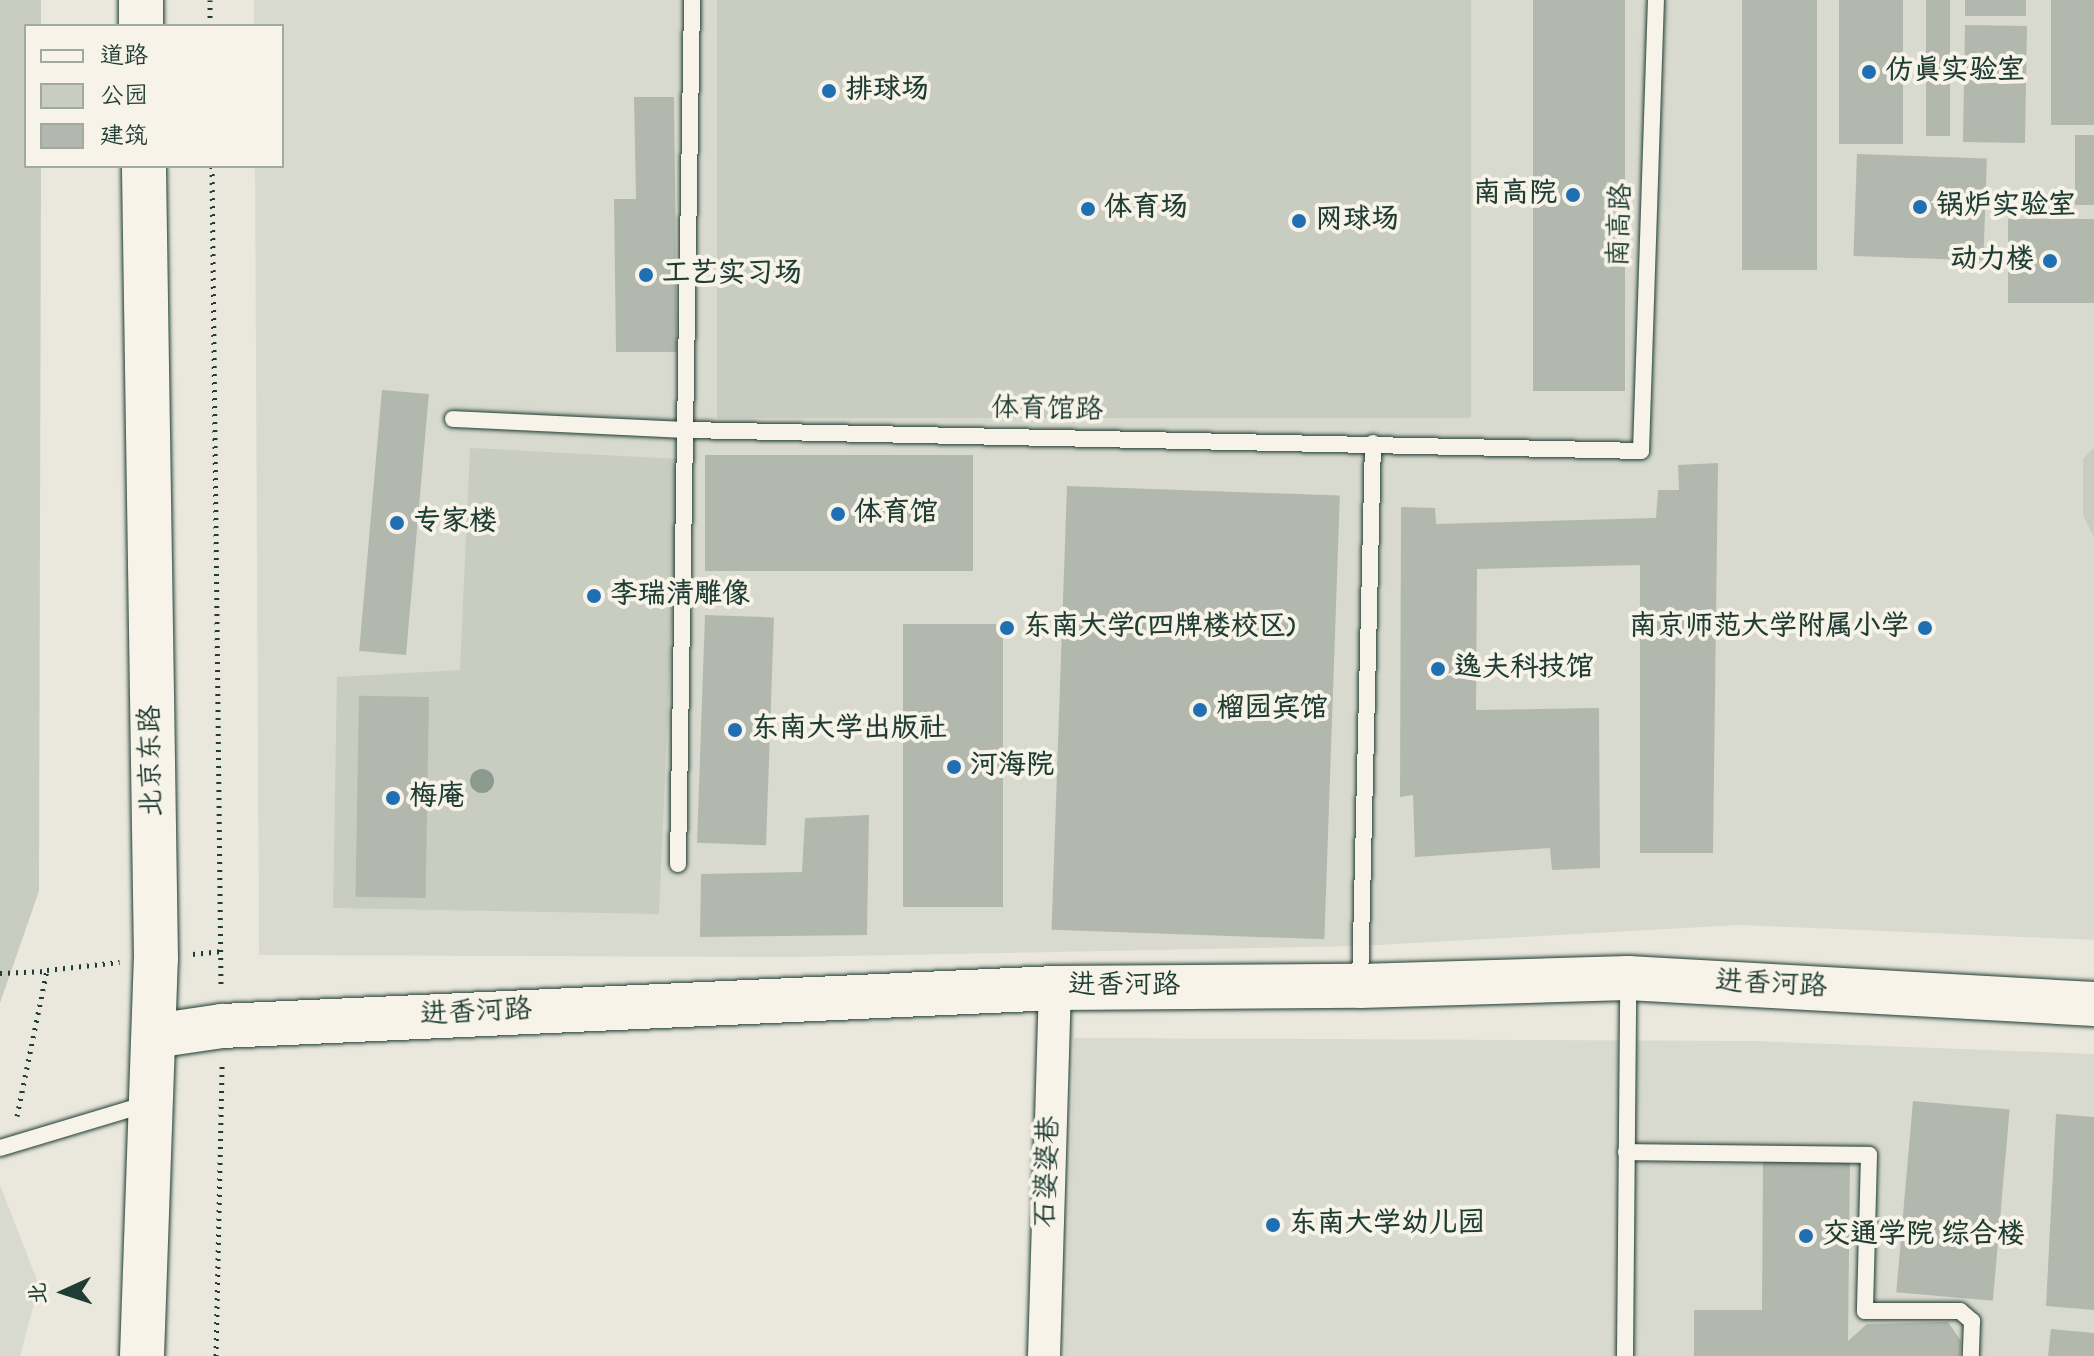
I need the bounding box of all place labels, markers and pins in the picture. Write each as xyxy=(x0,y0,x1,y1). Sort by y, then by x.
place label: 仿真实验室 xyxy=(1885,55,2025,89)
marker: 仿真实验室 xyxy=(1860,63,1878,81)
place label: 排球场 xyxy=(845,74,929,108)
marker: 排球场 xyxy=(820,82,838,100)
place label: 南高院 xyxy=(1473,178,1557,212)
marker: 南高院 xyxy=(1564,186,1582,204)
place label: 锅炉实验室 xyxy=(1936,190,2076,224)
place label: 体育场 xyxy=(1104,192,1188,226)
marker: 锅炉实验室 xyxy=(1911,198,1929,216)
marker: 体育场 xyxy=(1079,200,1097,218)
place label: 网球场 xyxy=(1315,204,1399,238)
marker: 网球场 xyxy=(1290,212,1308,230)
place label: 动力楼 xyxy=(1950,244,2034,278)
marker: 动力楼 xyxy=(2041,252,2059,270)
place label: 工艺实习场 xyxy=(662,258,802,292)
marker: 工艺实习场 xyxy=(637,266,655,284)
place label: 体育馆 xyxy=(854,497,938,531)
marker: 体育馆 xyxy=(829,505,847,523)
place label: 专家楼 xyxy=(413,506,497,540)
marker: 专家楼 xyxy=(388,514,406,532)
place label: 李瑞清雕像 xyxy=(610,579,750,613)
marker: 李瑞清雕像 xyxy=(585,587,603,605)
place label: 东南大学(四牌楼校区) xyxy=(1023,611,1295,645)
place label: 南京师范大学附属小学 xyxy=(1629,611,1909,645)
marker: 东南大学(四牌楼校区) xyxy=(998,619,1016,637)
marker: 南京师范大学附属小学 xyxy=(1916,619,1934,637)
place label: 逸夫科技馆 xyxy=(1454,652,1594,686)
marker: 逸夫科技馆 xyxy=(1429,660,1447,678)
place label: 榴园宾馆 xyxy=(1216,693,1328,727)
marker: 榴园宾馆 xyxy=(1191,701,1209,719)
place label: 东南大学出版社 xyxy=(751,713,947,747)
marker: 东南大学出版社 xyxy=(726,721,744,739)
place label: 河海院 xyxy=(970,750,1054,784)
marker: 河海院 xyxy=(945,758,963,776)
place label: 梅庵 xyxy=(409,781,465,815)
marker: 梅庵 xyxy=(384,789,402,807)
place label: 东南大学幼儿园 xyxy=(1289,1208,1485,1242)
marker: 东南大学幼儿园 xyxy=(1264,1216,1282,1234)
place label: 交通学院 综合楼 xyxy=(1822,1219,2025,1253)
marker: 交通学院 综合楼 xyxy=(1797,1227,1815,1245)

